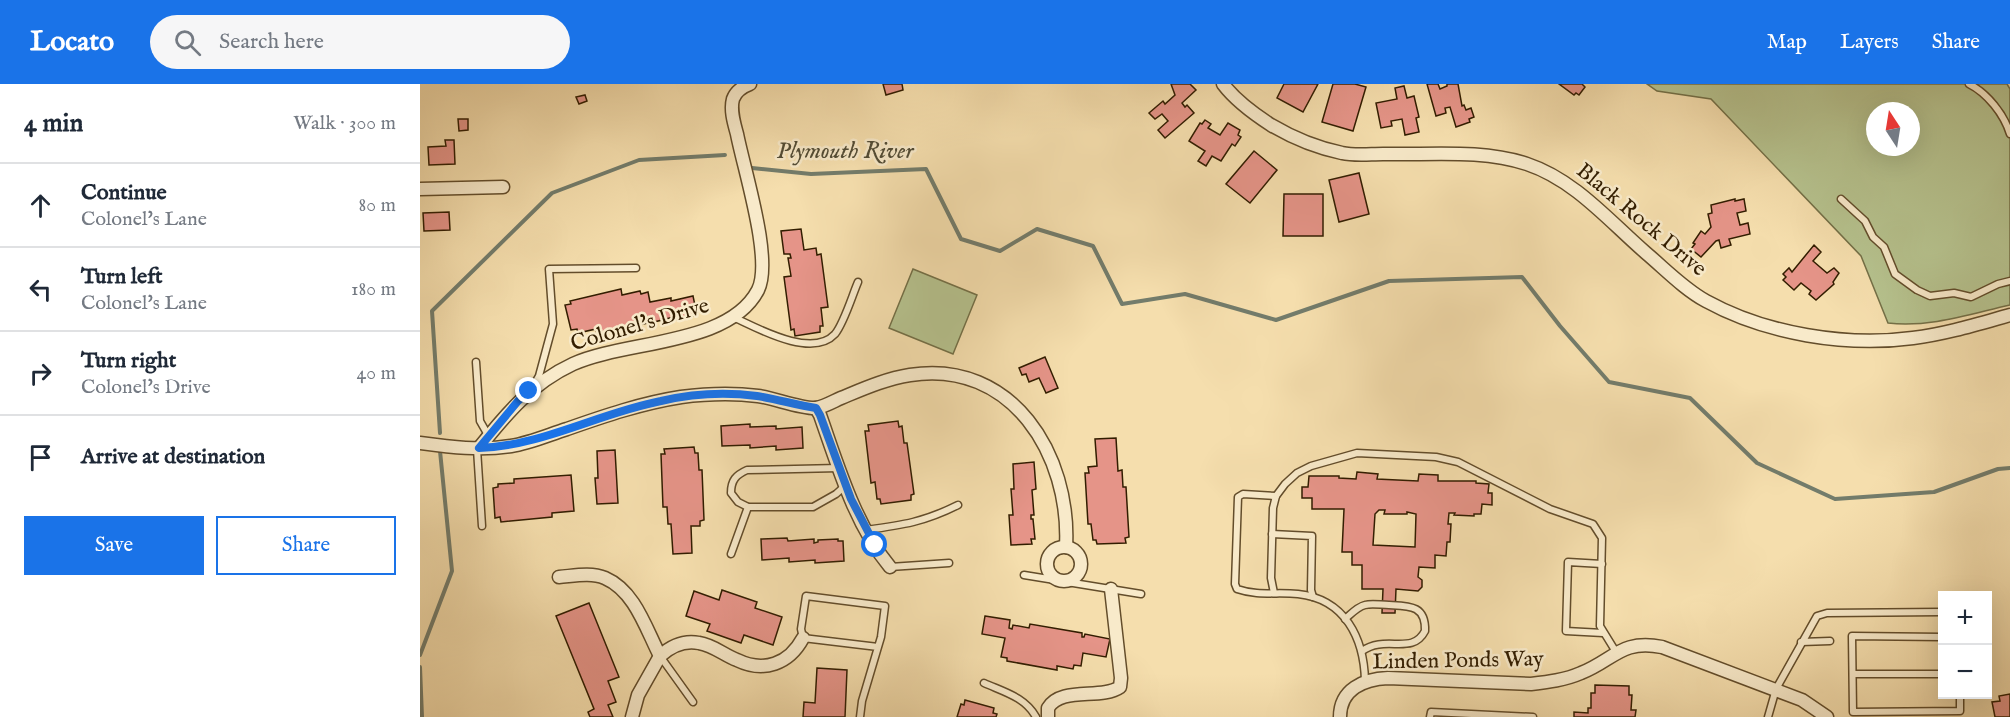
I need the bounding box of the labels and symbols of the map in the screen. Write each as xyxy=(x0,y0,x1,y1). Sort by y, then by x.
north arrow xyxy=(1866,102,1920,156)
water label: Plymouth River xyxy=(776,136,915,167)
street label: Black Rock Drive xyxy=(1570,157,1712,283)
street label: Colonel's Drive xyxy=(568,292,712,358)
route end xyxy=(515,377,541,403)
route start xyxy=(861,531,887,557)
street label: Linden Ponds Way xyxy=(1372,646,1544,676)

